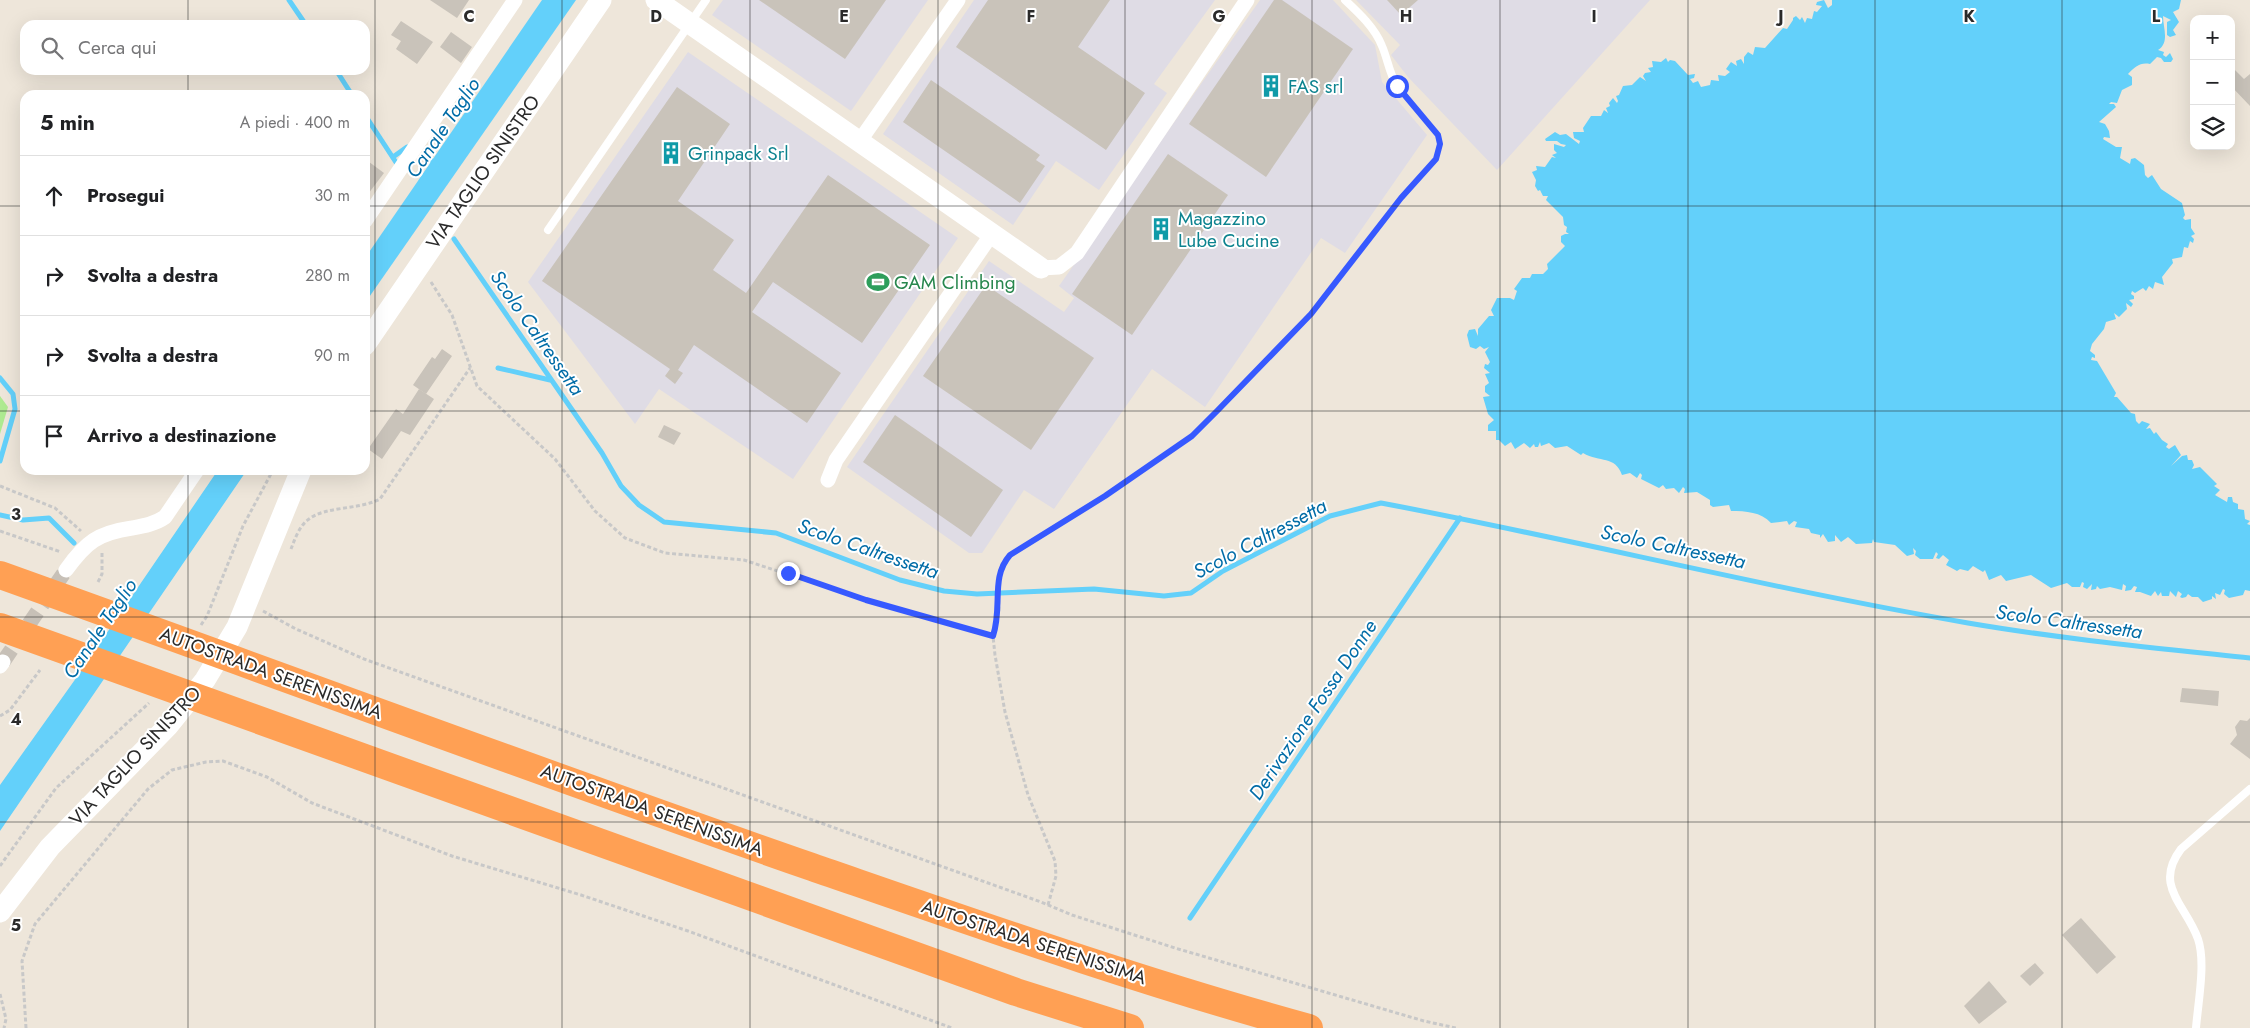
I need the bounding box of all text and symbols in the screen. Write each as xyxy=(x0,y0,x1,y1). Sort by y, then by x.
text: C xyxy=(463,5,475,28)
text: D xyxy=(650,5,662,28)
text: E xyxy=(839,5,849,28)
text: F xyxy=(1027,5,1035,28)
text: G xyxy=(1212,5,1226,28)
text: H xyxy=(1400,5,1412,28)
text: I xyxy=(1591,5,1597,28)
text: J xyxy=(1775,5,1784,28)
text: K xyxy=(1963,5,1975,28)
text: L xyxy=(2152,5,2161,28)
map controls xyxy=(2190,15,2235,150)
button: + xyxy=(2190,15,2235,60)
search box xyxy=(20,20,370,75)
icon: search xyxy=(38,34,66,62)
text: Cerca qui xyxy=(78,34,157,61)
button: − xyxy=(2190,60,2235,105)
water label: Canale Taglio xyxy=(399,72,487,184)
building icon: FAS srl xyxy=(1258,73,1284,99)
place label: FAS srl xyxy=(1288,73,1343,100)
route start xyxy=(1386,75,1409,98)
street label: VIA TAGLIO SINISTRO xyxy=(420,90,546,254)
button: layers xyxy=(2190,105,2235,150)
text: 5 min xyxy=(40,108,95,138)
text: A piedi · 400 m xyxy=(240,111,350,134)
building icon: Grinpack Srl xyxy=(658,140,684,166)
place label: Grinpack Srl xyxy=(688,140,789,167)
icon: ahead xyxy=(40,182,68,210)
text: Prosegui xyxy=(87,182,165,209)
text: 30 m xyxy=(314,184,350,207)
place label: Magazzino Lube Cucine xyxy=(1178,205,1279,254)
building icon: Magazzino Lube Cucine xyxy=(1148,216,1174,242)
icon: right xyxy=(40,262,68,290)
text: Svolta a destra xyxy=(87,262,218,289)
text: 280 m xyxy=(305,264,350,287)
water label: Scolo Caltressetta xyxy=(483,264,591,402)
sports icon: GAM Climbing xyxy=(865,269,891,295)
place label: GAM Climbing xyxy=(894,269,1016,296)
icon: right xyxy=(40,342,68,370)
text: Svolta a destra xyxy=(87,342,218,369)
text: 90 m xyxy=(314,344,350,367)
icon: arrive xyxy=(40,422,68,450)
text: Arrivo a destinazione xyxy=(87,422,276,449)
water label: Scolo Caltressetta xyxy=(1188,492,1332,586)
text: 3 xyxy=(11,503,21,526)
water label: Scolo Caltressetta xyxy=(794,511,942,587)
water label: Scolo Caltressetta xyxy=(1598,517,1748,577)
route end xyxy=(777,562,800,585)
water label: Canale Taglio xyxy=(56,573,144,685)
water label: Scolo Caltressetta xyxy=(1994,597,2144,647)
water label: Derivazione Fossa Donne xyxy=(1242,614,1384,806)
street label: AUTOSTRADA SERENISSIMA xyxy=(156,620,387,726)
street label: VIA TAGLIO SINISTRO xyxy=(63,680,207,832)
text: 4 xyxy=(10,708,22,731)
street label: AUTOSTRADA SERENISSIMA xyxy=(537,757,768,863)
street label: AUTOSTRADA SERENISSIMA xyxy=(918,893,1150,991)
text: 5 xyxy=(11,914,21,937)

